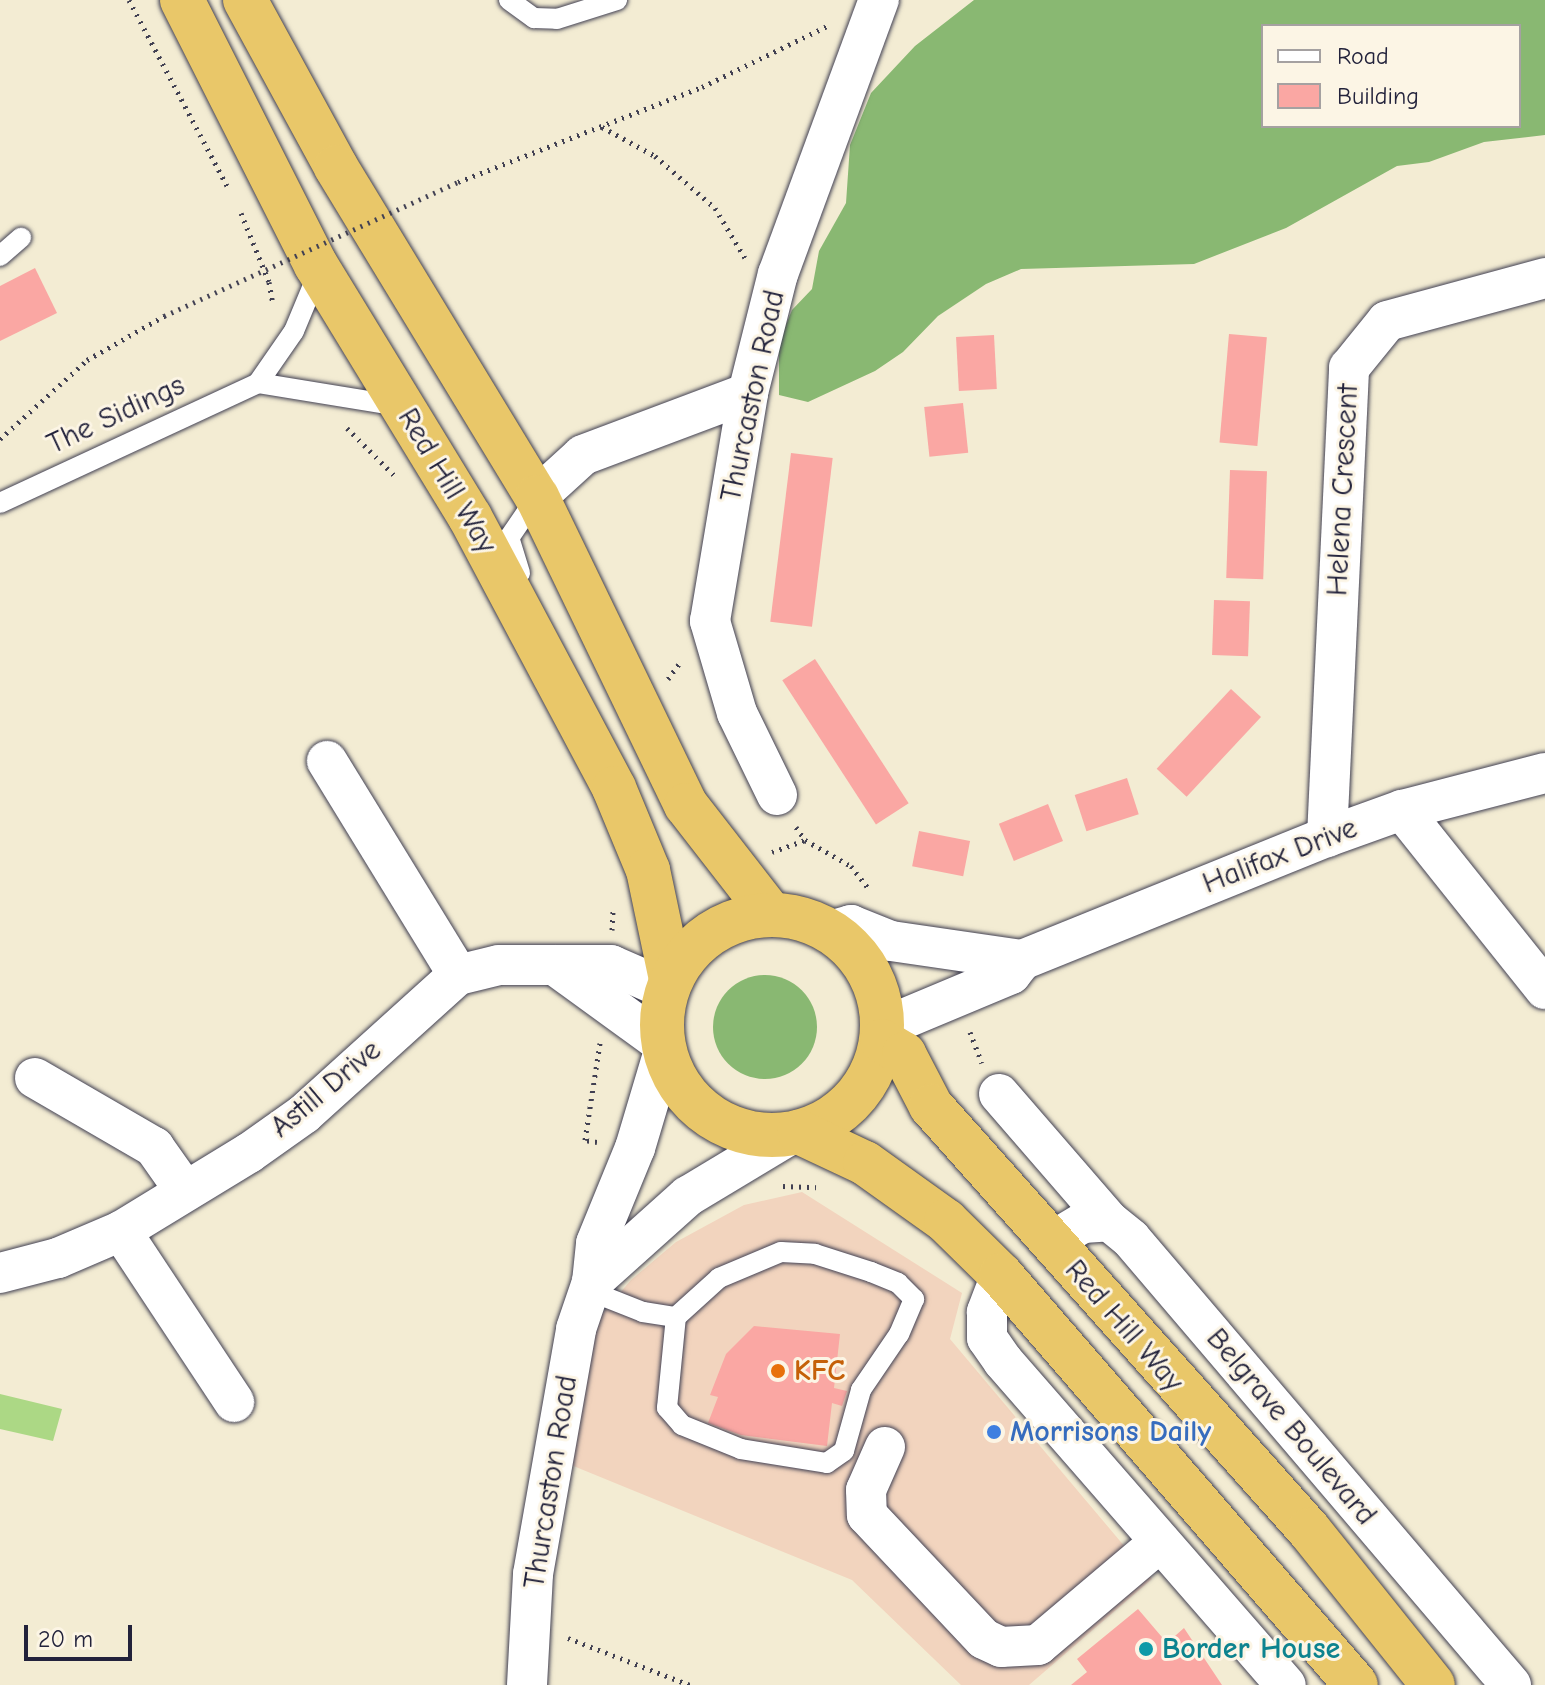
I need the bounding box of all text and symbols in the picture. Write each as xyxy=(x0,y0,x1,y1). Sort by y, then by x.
legend xyxy=(1261,24,1521,128)
text: Road xyxy=(1337,42,1389,70)
text: Building xyxy=(1337,82,1419,110)
street label: Thurcaston Road xyxy=(713,287,793,505)
street label: The Sidings xyxy=(41,367,191,463)
street label: Helena Crescent xyxy=(1319,383,1367,597)
street label: Red Hill Way xyxy=(390,402,504,560)
street label: Halifax Drive xyxy=(1198,810,1362,902)
street label: Astill Drive xyxy=(263,1032,389,1146)
street label: Red Hill Way xyxy=(1057,1253,1191,1399)
street label: Belgrave Boulevard xyxy=(1198,1321,1384,1533)
place label: KFC xyxy=(794,1353,845,1389)
marker: KFC xyxy=(769,1362,787,1380)
street label: Thurcaston Road xyxy=(516,1373,586,1591)
place label: Morrisons Daily xyxy=(1010,1414,1211,1450)
marker: Morrisons Daily xyxy=(985,1423,1003,1441)
scale bar xyxy=(28,1609,136,1659)
text: 20 m xyxy=(38,1625,93,1653)
place label: Border House xyxy=(1162,1631,1340,1667)
marker: Border House xyxy=(1137,1640,1155,1658)

